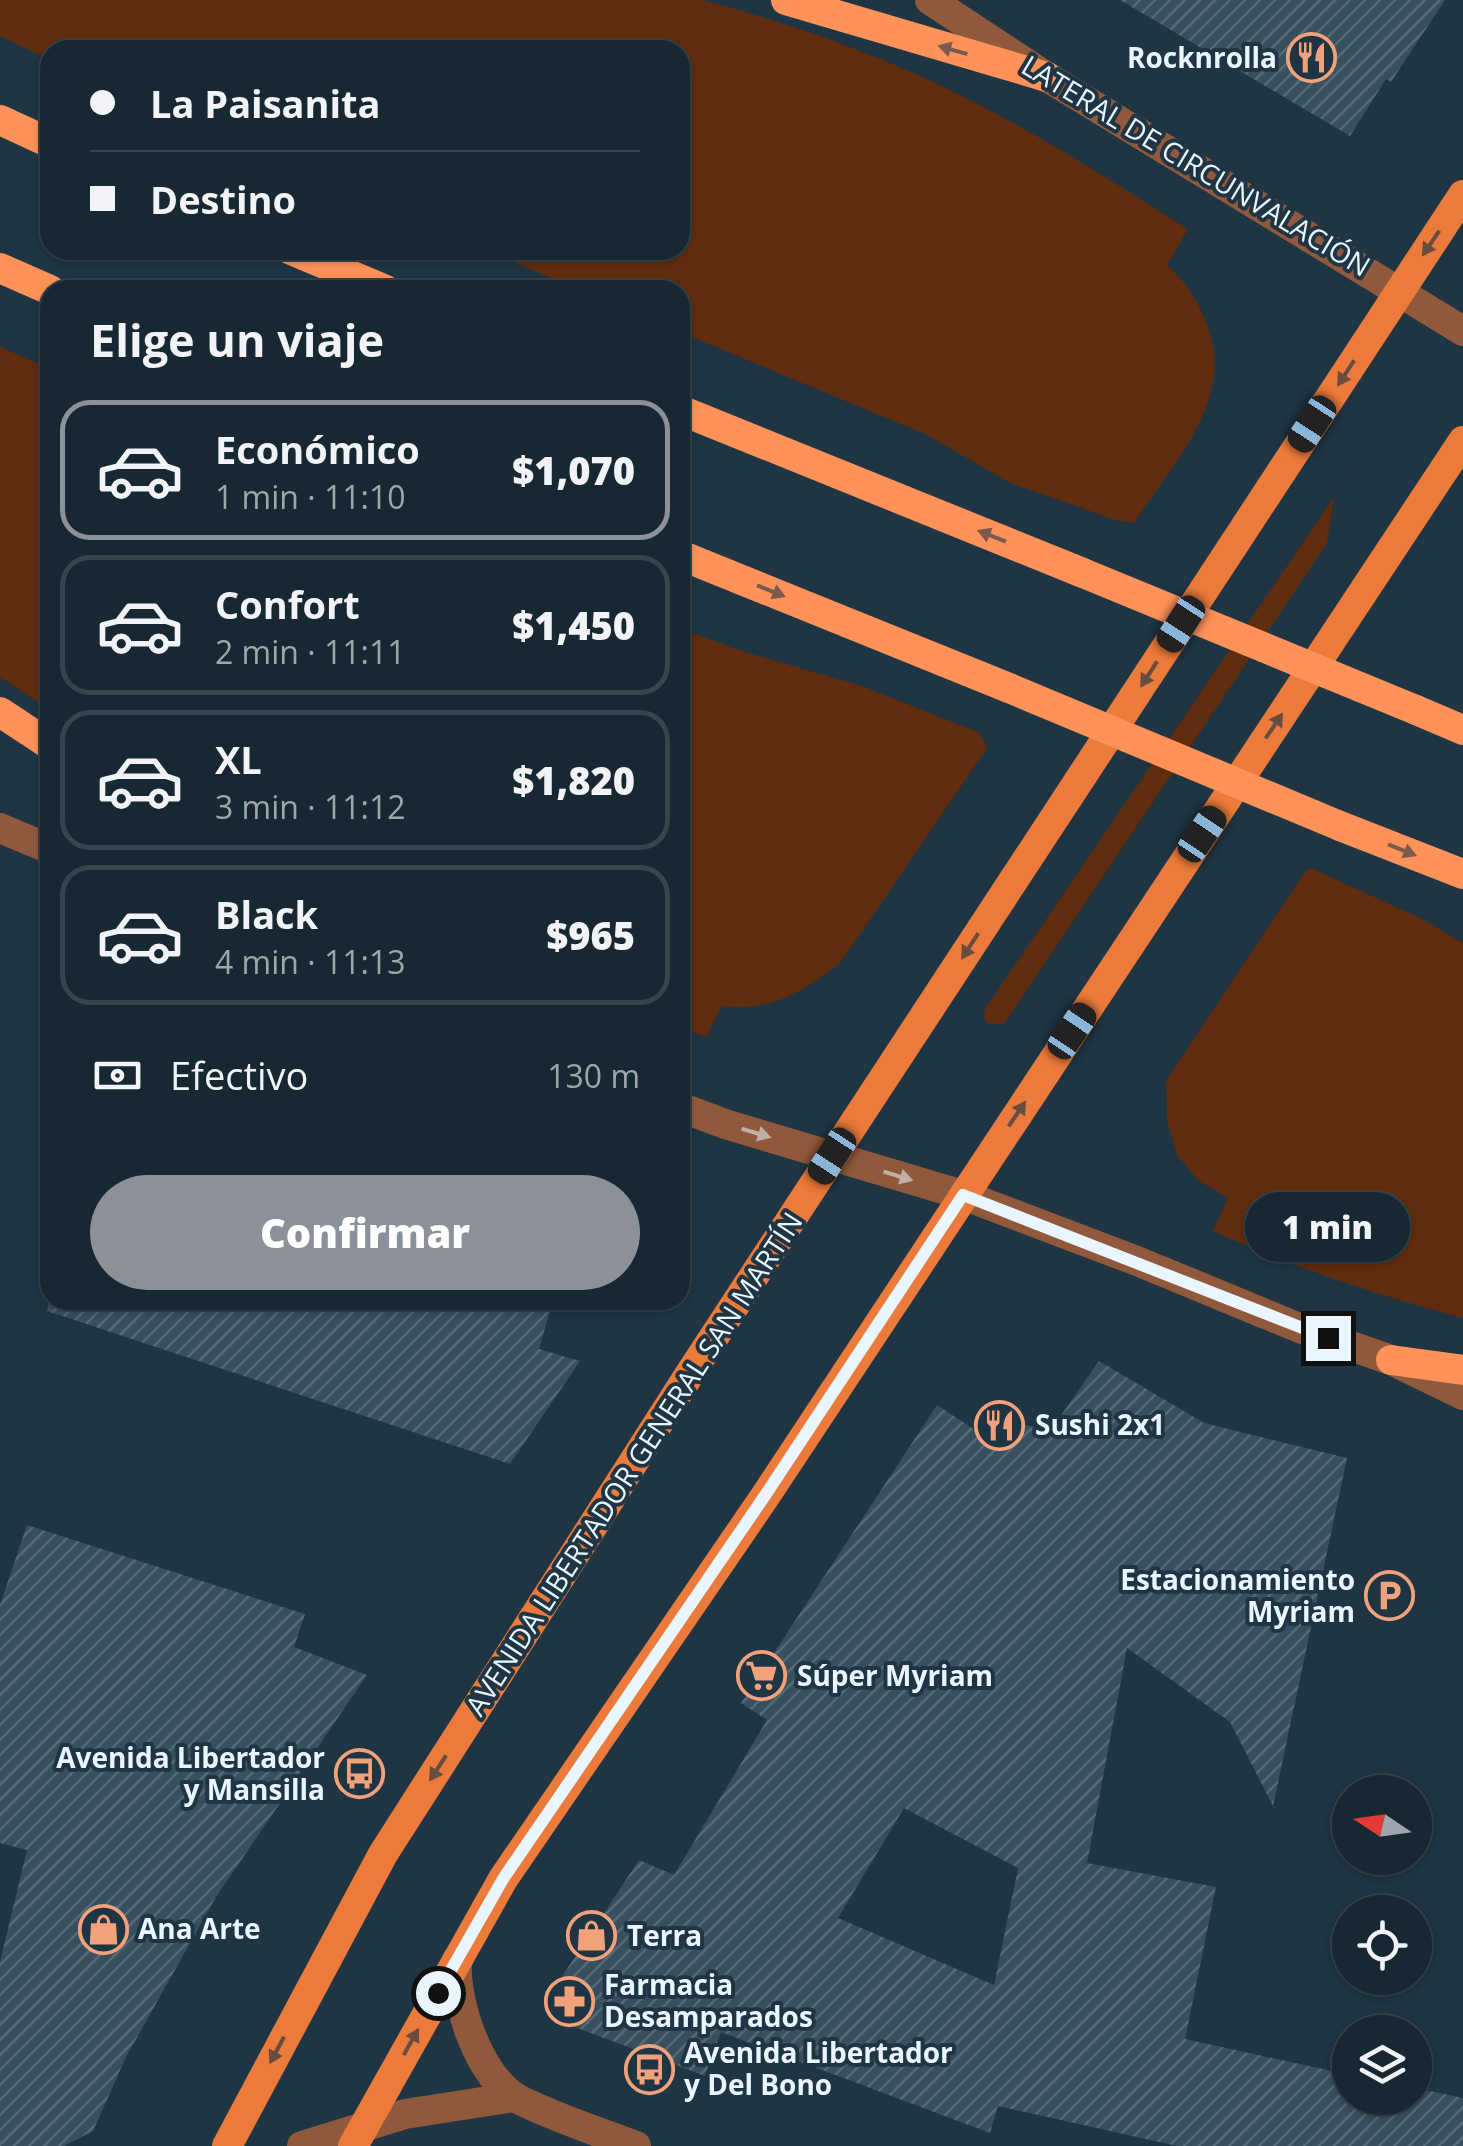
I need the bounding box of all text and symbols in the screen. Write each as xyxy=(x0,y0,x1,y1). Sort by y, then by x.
restaurant icon: Rocknrolla xyxy=(1286,32,1338,84)
place label: Rocknrolla xyxy=(1127,38,1277,76)
one-way arrow xyxy=(937,42,968,58)
street label: LATERAL DE CIRCUNVALACIÓN xyxy=(1015,46,1378,284)
text: La Paisanita xyxy=(150,77,381,129)
text: Destino xyxy=(150,173,296,225)
one-way arrow xyxy=(1422,230,1441,257)
text: Elige un viaje xyxy=(90,309,384,370)
one-way arrow xyxy=(1337,359,1355,386)
car xyxy=(1283,391,1341,457)
text: Económico xyxy=(215,423,420,475)
icon: car xyxy=(95,425,185,515)
text: $1,070 xyxy=(512,444,635,496)
text: 1 min · 11:10 xyxy=(215,475,406,518)
one-way arrow xyxy=(977,528,1007,544)
text: Confort xyxy=(215,578,360,630)
icon: car xyxy=(95,580,185,670)
one-way arrow xyxy=(756,584,786,599)
car xyxy=(1152,591,1210,657)
text: $1,450 xyxy=(512,599,635,651)
text: 2 min · 11:11 xyxy=(215,630,406,673)
one-way arrow xyxy=(1140,660,1158,687)
one-way arrow xyxy=(1264,713,1282,740)
text: XL xyxy=(215,733,262,785)
icon: car xyxy=(95,735,185,825)
text: $1,820 xyxy=(512,754,635,806)
text: 3 min · 11:12 xyxy=(215,785,406,828)
car xyxy=(1173,801,1231,867)
one-way arrow xyxy=(1387,842,1416,858)
text: Black xyxy=(215,888,318,940)
icon: car xyxy=(95,890,185,980)
text: $965 xyxy=(546,909,635,961)
one-way arrow xyxy=(962,932,980,959)
text: 4 min · 11:13 xyxy=(215,940,406,983)
car xyxy=(1043,998,1101,1064)
icon: cash xyxy=(90,1048,145,1103)
text: Efectivo xyxy=(170,1049,308,1101)
text: 130 m xyxy=(547,1054,640,1097)
one-way arrow xyxy=(1007,1100,1025,1127)
car xyxy=(803,1123,861,1189)
one-way arrow xyxy=(741,1126,771,1141)
one-way arrow xyxy=(883,1169,913,1184)
button: Confirmar xyxy=(90,1175,640,1290)
callout: 1 min xyxy=(1246,1193,1410,1263)
street label: AVENIDA LIBERTADOR GENERAL SAN MARTÍN xyxy=(456,1205,810,1722)
text: 1 min xyxy=(1282,1205,1373,1248)
route end xyxy=(1306,1316,1351,1361)
restaurant icon: Sushi 2x1 xyxy=(974,1399,1026,1451)
place label: Sushi 2x1 xyxy=(1035,1405,1165,1443)
place label: Estacionamiento Myriam xyxy=(1120,1560,1355,1630)
parking icon: Estacionamiento Myriam xyxy=(1364,1570,1416,1622)
supermarket icon: Súper Myriam xyxy=(736,1650,788,1702)
place label: Súper Myriam xyxy=(797,1656,993,1694)
place label: Avenida Libertador y Mansilla xyxy=(56,1738,325,1808)
bus stop icon: Avenida Libertador y Mansilla xyxy=(334,1748,386,1800)
one-way arrow xyxy=(430,1754,448,1781)
north arrow xyxy=(1332,1775,1432,1875)
map controls xyxy=(1332,1775,1432,2115)
button: locate xyxy=(1332,1895,1432,1995)
shop icon: Ana Arte xyxy=(77,1903,129,1955)
place label: Ana Arte xyxy=(138,1909,261,1947)
shop icon: Terra xyxy=(566,1910,618,1962)
place label: Terra xyxy=(627,1916,702,1954)
place label: Farmacia Desamparados xyxy=(604,1965,813,2035)
route start xyxy=(416,1971,461,2016)
pharmacy icon: Farmacia Desamparados xyxy=(543,1975,595,2027)
button: layers xyxy=(1332,2015,1432,2115)
one-way arrow xyxy=(402,2028,419,2057)
place label: Avenida Libertador y Del Bono xyxy=(684,2033,953,2103)
one-way arrow xyxy=(269,2035,286,2064)
bus stop icon: Avenida Libertador y Del Bono xyxy=(623,2043,675,2095)

